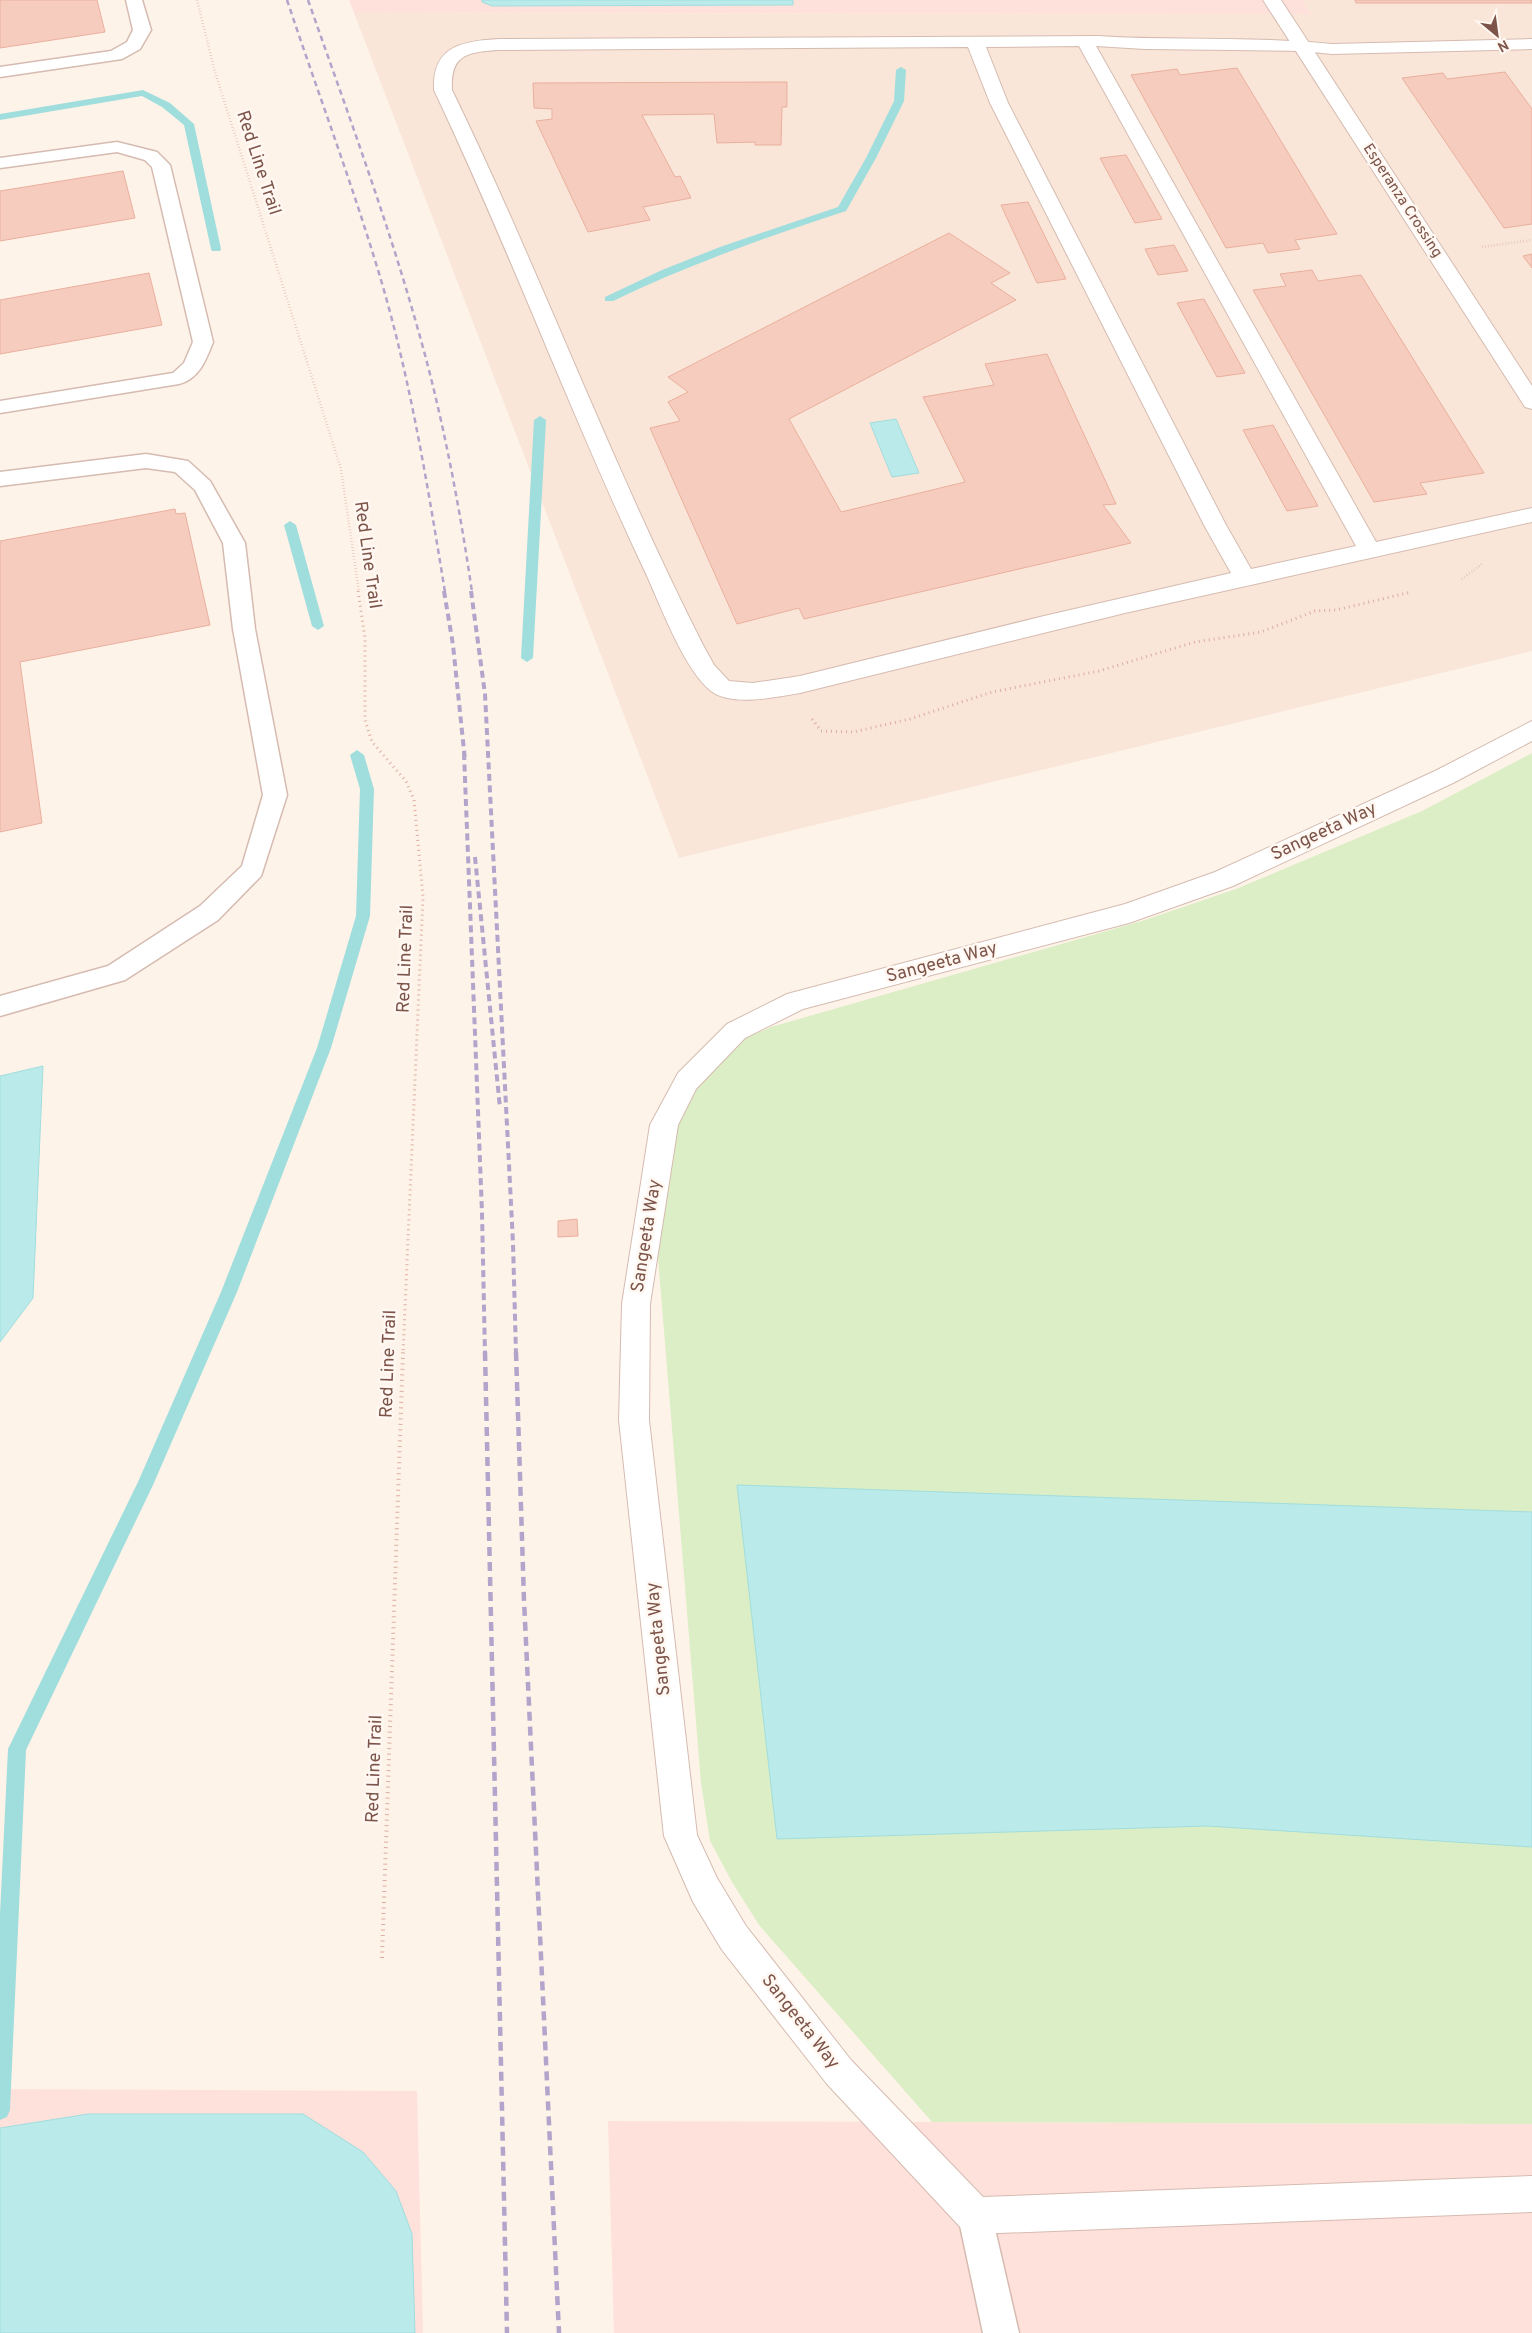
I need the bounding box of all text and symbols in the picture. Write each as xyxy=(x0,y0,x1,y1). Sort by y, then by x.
north arrow xyxy=(1472,10,1522,60)
text: N xyxy=(1494,35,1511,55)
street label: Red Line Trail xyxy=(230,108,286,218)
street label: Esperanza Crossing xyxy=(1358,140,1446,262)
street label: Red Line Trail xyxy=(348,500,386,610)
street label: Sangeeta Way xyxy=(1267,797,1381,867)
street label: Red Line Trail xyxy=(393,904,419,1014)
street label: Sangeeta Way xyxy=(884,937,1000,989)
street label: Sangeeta Way xyxy=(627,1178,667,1294)
street label: Red Line Trail xyxy=(376,1309,402,1419)
street label: Sangeeta Way xyxy=(642,1581,676,1697)
street label: Red Line Trail xyxy=(362,1714,388,1824)
street label: Sangeeta Way xyxy=(756,1970,844,2074)

